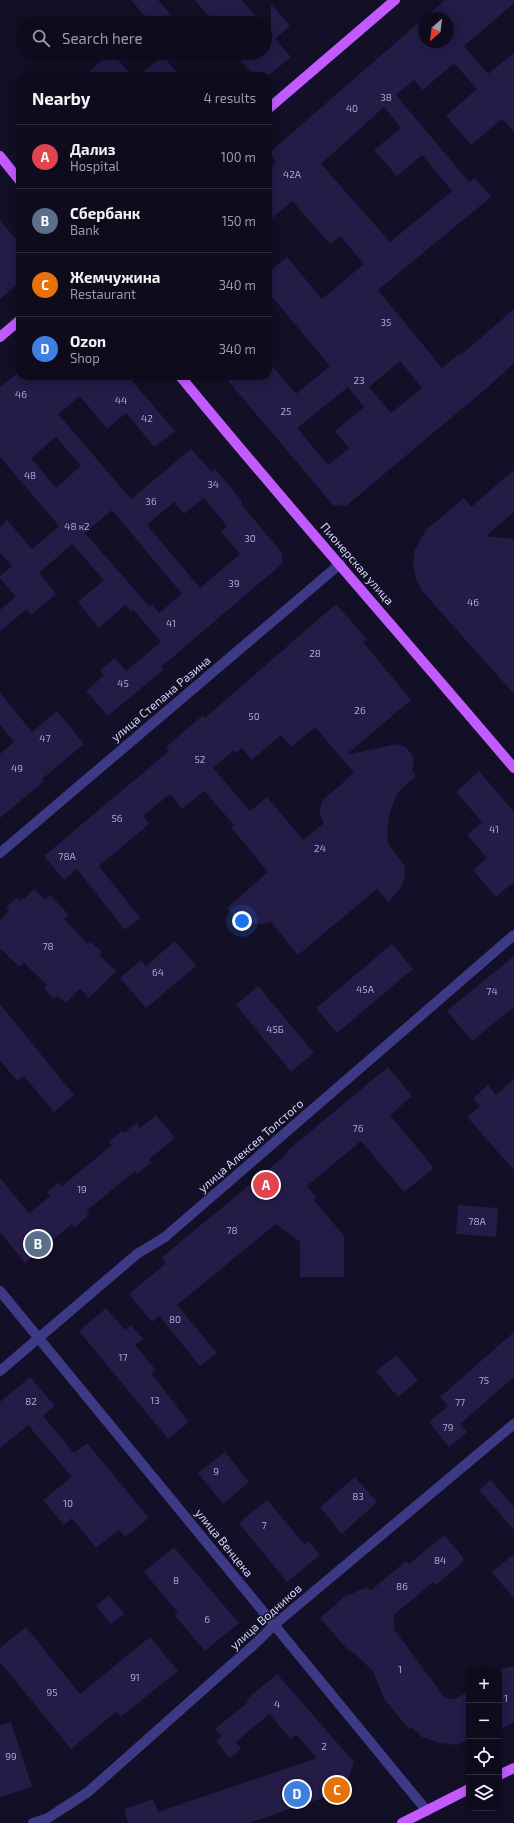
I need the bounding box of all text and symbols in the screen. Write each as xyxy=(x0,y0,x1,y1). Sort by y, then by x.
north arrow xyxy=(418,12,454,48)
search box xyxy=(16,16,272,60)
icon: search xyxy=(30,27,52,49)
text: Search here xyxy=(62,29,143,47)
text: Nearby xyxy=(32,88,90,108)
text: 4 results xyxy=(204,90,256,106)
house number: 38 xyxy=(380,91,392,103)
house number: 40 xyxy=(346,102,358,114)
text: Дализ xyxy=(70,140,115,158)
text: A xyxy=(41,149,49,165)
text: 100 m xyxy=(221,149,256,165)
text: Hospital xyxy=(70,158,119,174)
house number: 42А xyxy=(283,168,302,180)
text: Сбербанк xyxy=(70,204,140,222)
text: B xyxy=(41,213,49,229)
text: 150 m xyxy=(222,213,256,229)
text: Bank xyxy=(70,222,99,238)
text: Жемчужина xyxy=(70,268,160,286)
text: C xyxy=(41,277,49,293)
text: 340 m xyxy=(219,277,256,293)
text: Restaurant xyxy=(70,286,136,302)
house number: 35 xyxy=(381,316,391,328)
text: Ozon xyxy=(70,332,106,350)
text: D xyxy=(41,341,49,357)
text: 340 m xyxy=(219,341,256,357)
text: Shop xyxy=(70,350,100,366)
house number: 23 xyxy=(353,374,365,386)
house number: 46 xyxy=(15,388,27,400)
house number: 44 xyxy=(115,394,127,406)
house number: 25 xyxy=(281,405,291,417)
house number: 42 xyxy=(141,412,153,424)
house number: 48 xyxy=(24,469,36,481)
house number: 34 xyxy=(207,478,219,490)
house number: 36 xyxy=(145,495,157,507)
street label: Пионерская улица xyxy=(318,519,397,608)
house number: 48 к2 xyxy=(64,520,90,532)
house number: 30 xyxy=(244,532,256,544)
house number: 39 xyxy=(228,577,240,589)
house number: 46 xyxy=(467,596,479,608)
house number: 41 xyxy=(166,617,176,629)
house number: 28 xyxy=(309,647,321,659)
street label: улица Степана Разина xyxy=(108,653,214,745)
house number: 45 xyxy=(117,677,129,689)
house number: 26 xyxy=(354,704,366,716)
house number: 50 xyxy=(248,710,260,722)
house number: 47 xyxy=(39,732,51,744)
house number: 52 xyxy=(195,753,206,765)
house number: 49 xyxy=(11,762,23,774)
house number: 56 xyxy=(111,812,123,824)
house number: 41 xyxy=(489,823,499,835)
house number: 24 xyxy=(314,842,326,854)
house number: 78А xyxy=(58,850,76,862)
your location xyxy=(232,911,252,931)
house number: 78 xyxy=(42,940,54,952)
house number: 64 xyxy=(152,966,164,978)
house number: 45А xyxy=(356,983,375,995)
house number: 74 xyxy=(486,985,498,997)
house number: 45Б xyxy=(266,1023,284,1035)
street label: улица Алексея Толстого xyxy=(195,1096,307,1195)
house number: 76 xyxy=(353,1122,364,1134)
pin: A xyxy=(253,1170,279,1200)
house number: 19 xyxy=(77,1183,87,1195)
house number: 78А xyxy=(468,1215,486,1227)
house number: 78 xyxy=(226,1224,238,1236)
pin: B xyxy=(25,1229,51,1259)
house number: 80 xyxy=(169,1313,181,1325)
house number: 17 xyxy=(118,1351,128,1363)
house number: 75 xyxy=(479,1374,489,1386)
house number: 13 xyxy=(150,1394,160,1406)
house number: 82 xyxy=(25,1395,37,1407)
house number: 77 xyxy=(455,1396,465,1408)
house number: 79 xyxy=(443,1421,454,1433)
house number: 9 xyxy=(213,1465,219,1477)
house number: 83 xyxy=(352,1490,364,1502)
house number: 10 xyxy=(63,1497,73,1509)
street label: улица Венцека xyxy=(192,1505,257,1580)
house number: 7 xyxy=(261,1519,267,1531)
house number: 84 xyxy=(434,1554,446,1566)
house number: 8 xyxy=(173,1574,179,1586)
house number: 86 xyxy=(396,1580,408,1592)
street label: улица Водников xyxy=(227,1581,305,1653)
house number: 6 xyxy=(204,1613,210,1625)
house number: 1 xyxy=(398,1663,402,1675)
map controls xyxy=(466,1667,502,1811)
button: + xyxy=(466,1667,502,1703)
house number: 91 xyxy=(130,1671,140,1683)
house number: 95 xyxy=(46,1686,58,1698)
house number: 1 xyxy=(504,1692,508,1704)
house number: 4 xyxy=(274,1698,280,1710)
button: − xyxy=(466,1703,502,1739)
button: locate xyxy=(466,1739,502,1775)
house number: 2 xyxy=(321,1740,327,1752)
house number: 99 xyxy=(5,1750,17,1762)
pin: C xyxy=(324,1775,350,1805)
button: layers xyxy=(466,1775,502,1811)
pin: D xyxy=(284,1779,310,1809)

